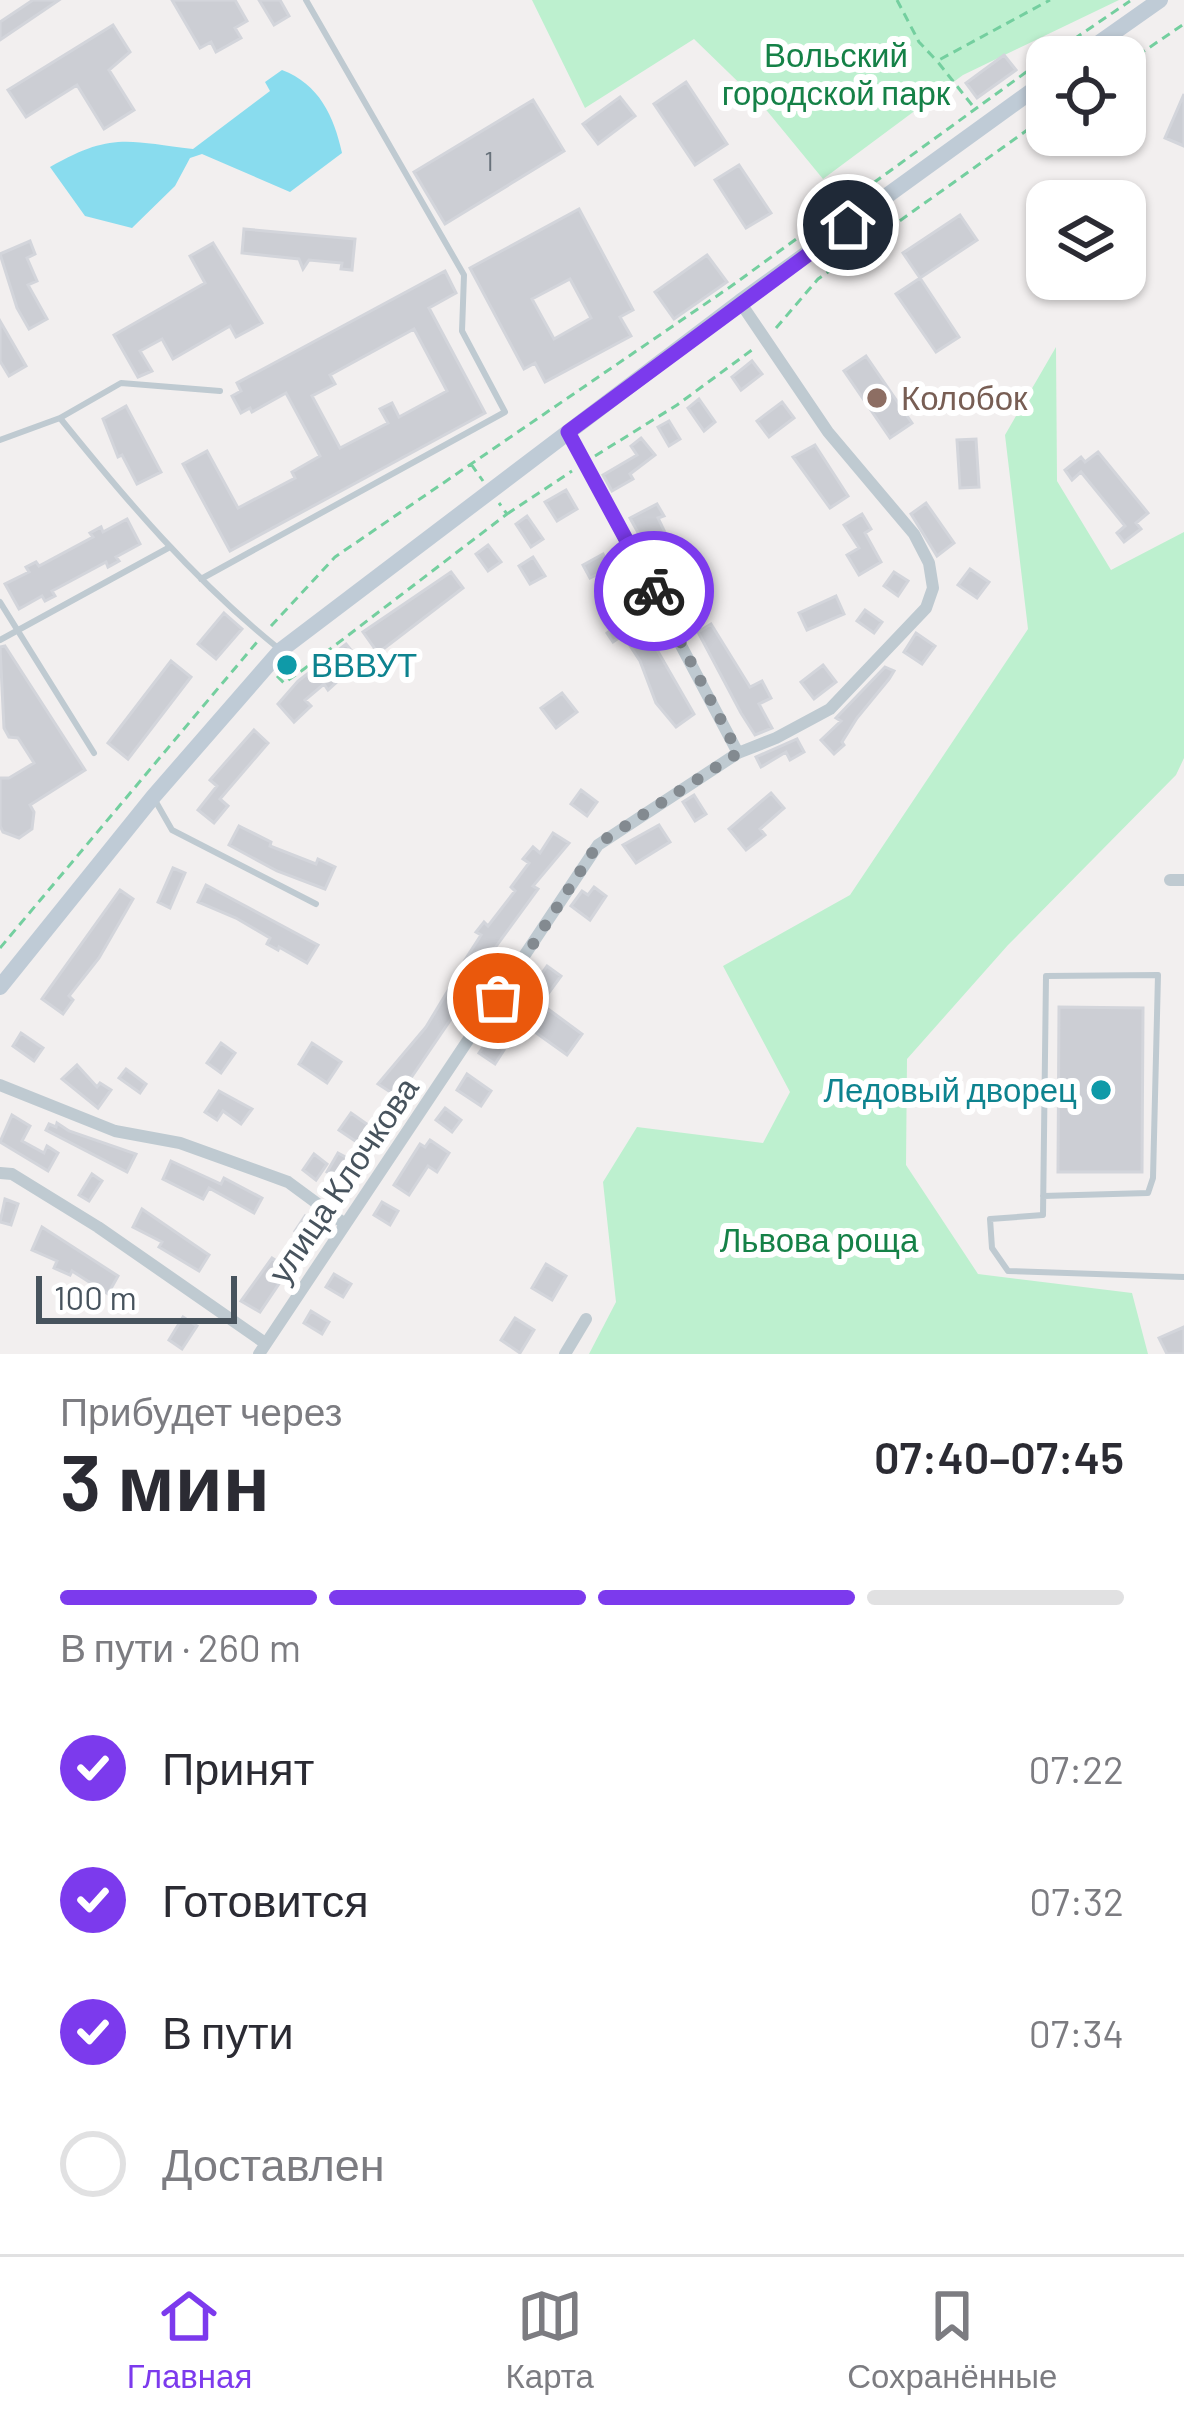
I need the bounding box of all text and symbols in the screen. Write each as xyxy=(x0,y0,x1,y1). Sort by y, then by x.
park label: Вольский городской парк xyxy=(722,34,951,112)
map controls xyxy=(1026,36,1146,300)
button: locate xyxy=(1026,36,1146,156)
house number: 1 xyxy=(484,144,494,176)
pin xyxy=(797,174,899,276)
button: layers xyxy=(1026,180,1146,300)
icon: home xyxy=(815,192,881,258)
place label: Колобок xyxy=(901,377,1028,417)
marker: Колобок xyxy=(864,385,890,411)
courier xyxy=(594,531,714,651)
icon: bike xyxy=(621,558,687,624)
place label: ВВВУТ xyxy=(311,644,417,684)
marker: ВВВУТ xyxy=(274,652,300,678)
pin xyxy=(447,947,549,1049)
icon: bag xyxy=(465,965,531,1031)
street label: улица Клочкова xyxy=(259,1068,426,1290)
place label: Ледовый дворец xyxy=(823,1069,1077,1109)
marker: Ледовый дворец xyxy=(1088,1077,1114,1103)
park label: Львова роща xyxy=(720,1219,919,1259)
scale bar xyxy=(36,1270,237,1323)
text: 100 m xyxy=(54,1277,137,1317)
text: Прибудет через xyxy=(60,1387,342,1434)
text: 07:40–07:45 xyxy=(874,1429,1124,1483)
text: 3 мин xyxy=(60,1433,270,1527)
text: В пути · 260 m xyxy=(60,1623,301,1670)
icon: check xyxy=(60,1735,126,1801)
text: Принят xyxy=(162,1740,314,1794)
text: 07:22 xyxy=(1028,1745,1124,1792)
icon: check xyxy=(60,1867,126,1933)
text: Готовится xyxy=(162,1872,369,1926)
text: 07:32 xyxy=(1029,1877,1124,1924)
icon: check xyxy=(60,1999,126,2065)
text: В пути xyxy=(162,2004,294,2058)
text: 07:34 xyxy=(1029,2009,1124,2056)
text: Доставлен xyxy=(162,2136,385,2190)
tab: Главная xyxy=(127,2283,252,2396)
tab: Карта xyxy=(506,2283,594,2396)
tab: Сохранённые xyxy=(847,2283,1057,2396)

